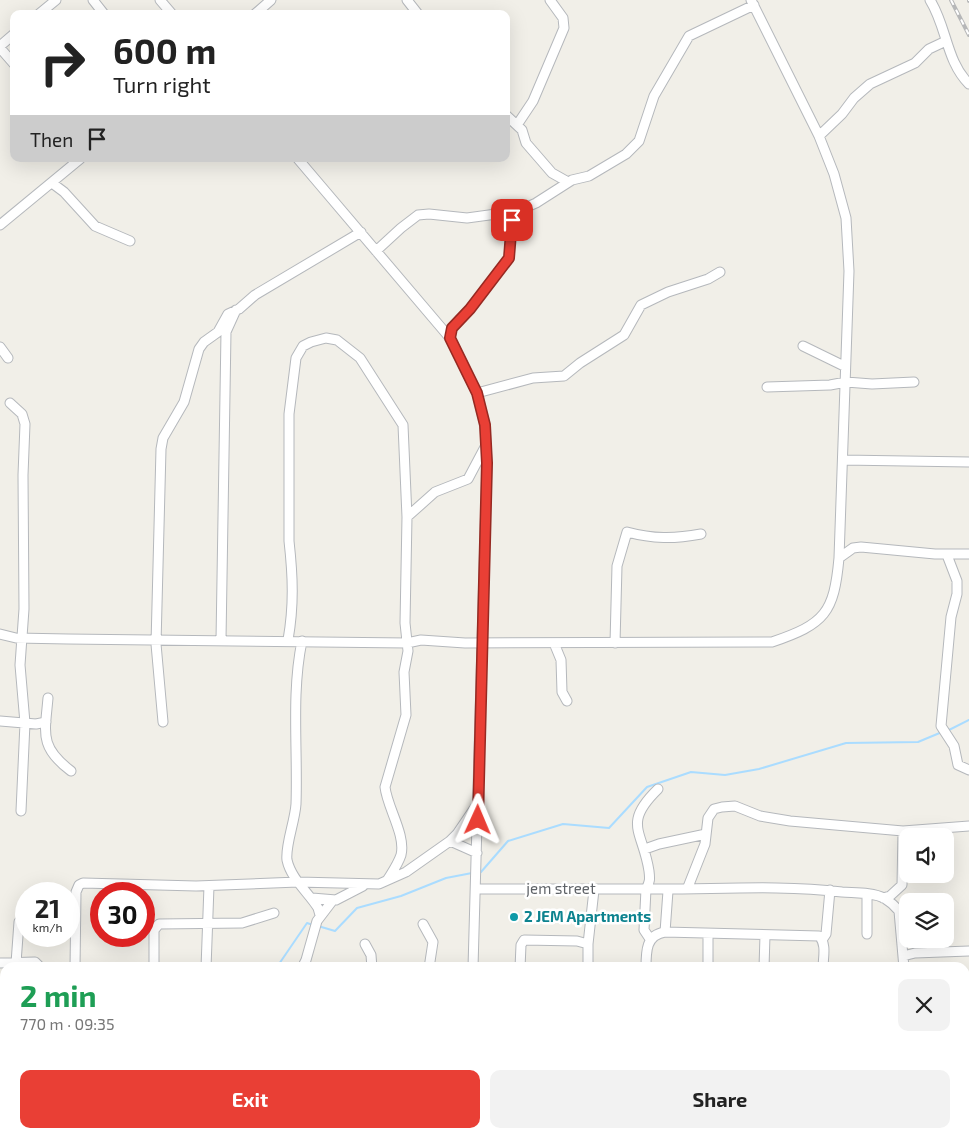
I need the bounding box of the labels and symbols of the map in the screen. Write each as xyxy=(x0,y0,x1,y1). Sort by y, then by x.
pin xyxy=(491,199,533,241)
position arrow xyxy=(451,793,503,845)
street label: jem street xyxy=(526,879,596,898)
speed limit sign: 30 xyxy=(90,882,155,947)
place label: 2 JEM Apartments xyxy=(524,907,651,925)
marker: 2 JEM Apartments xyxy=(508,911,520,923)

